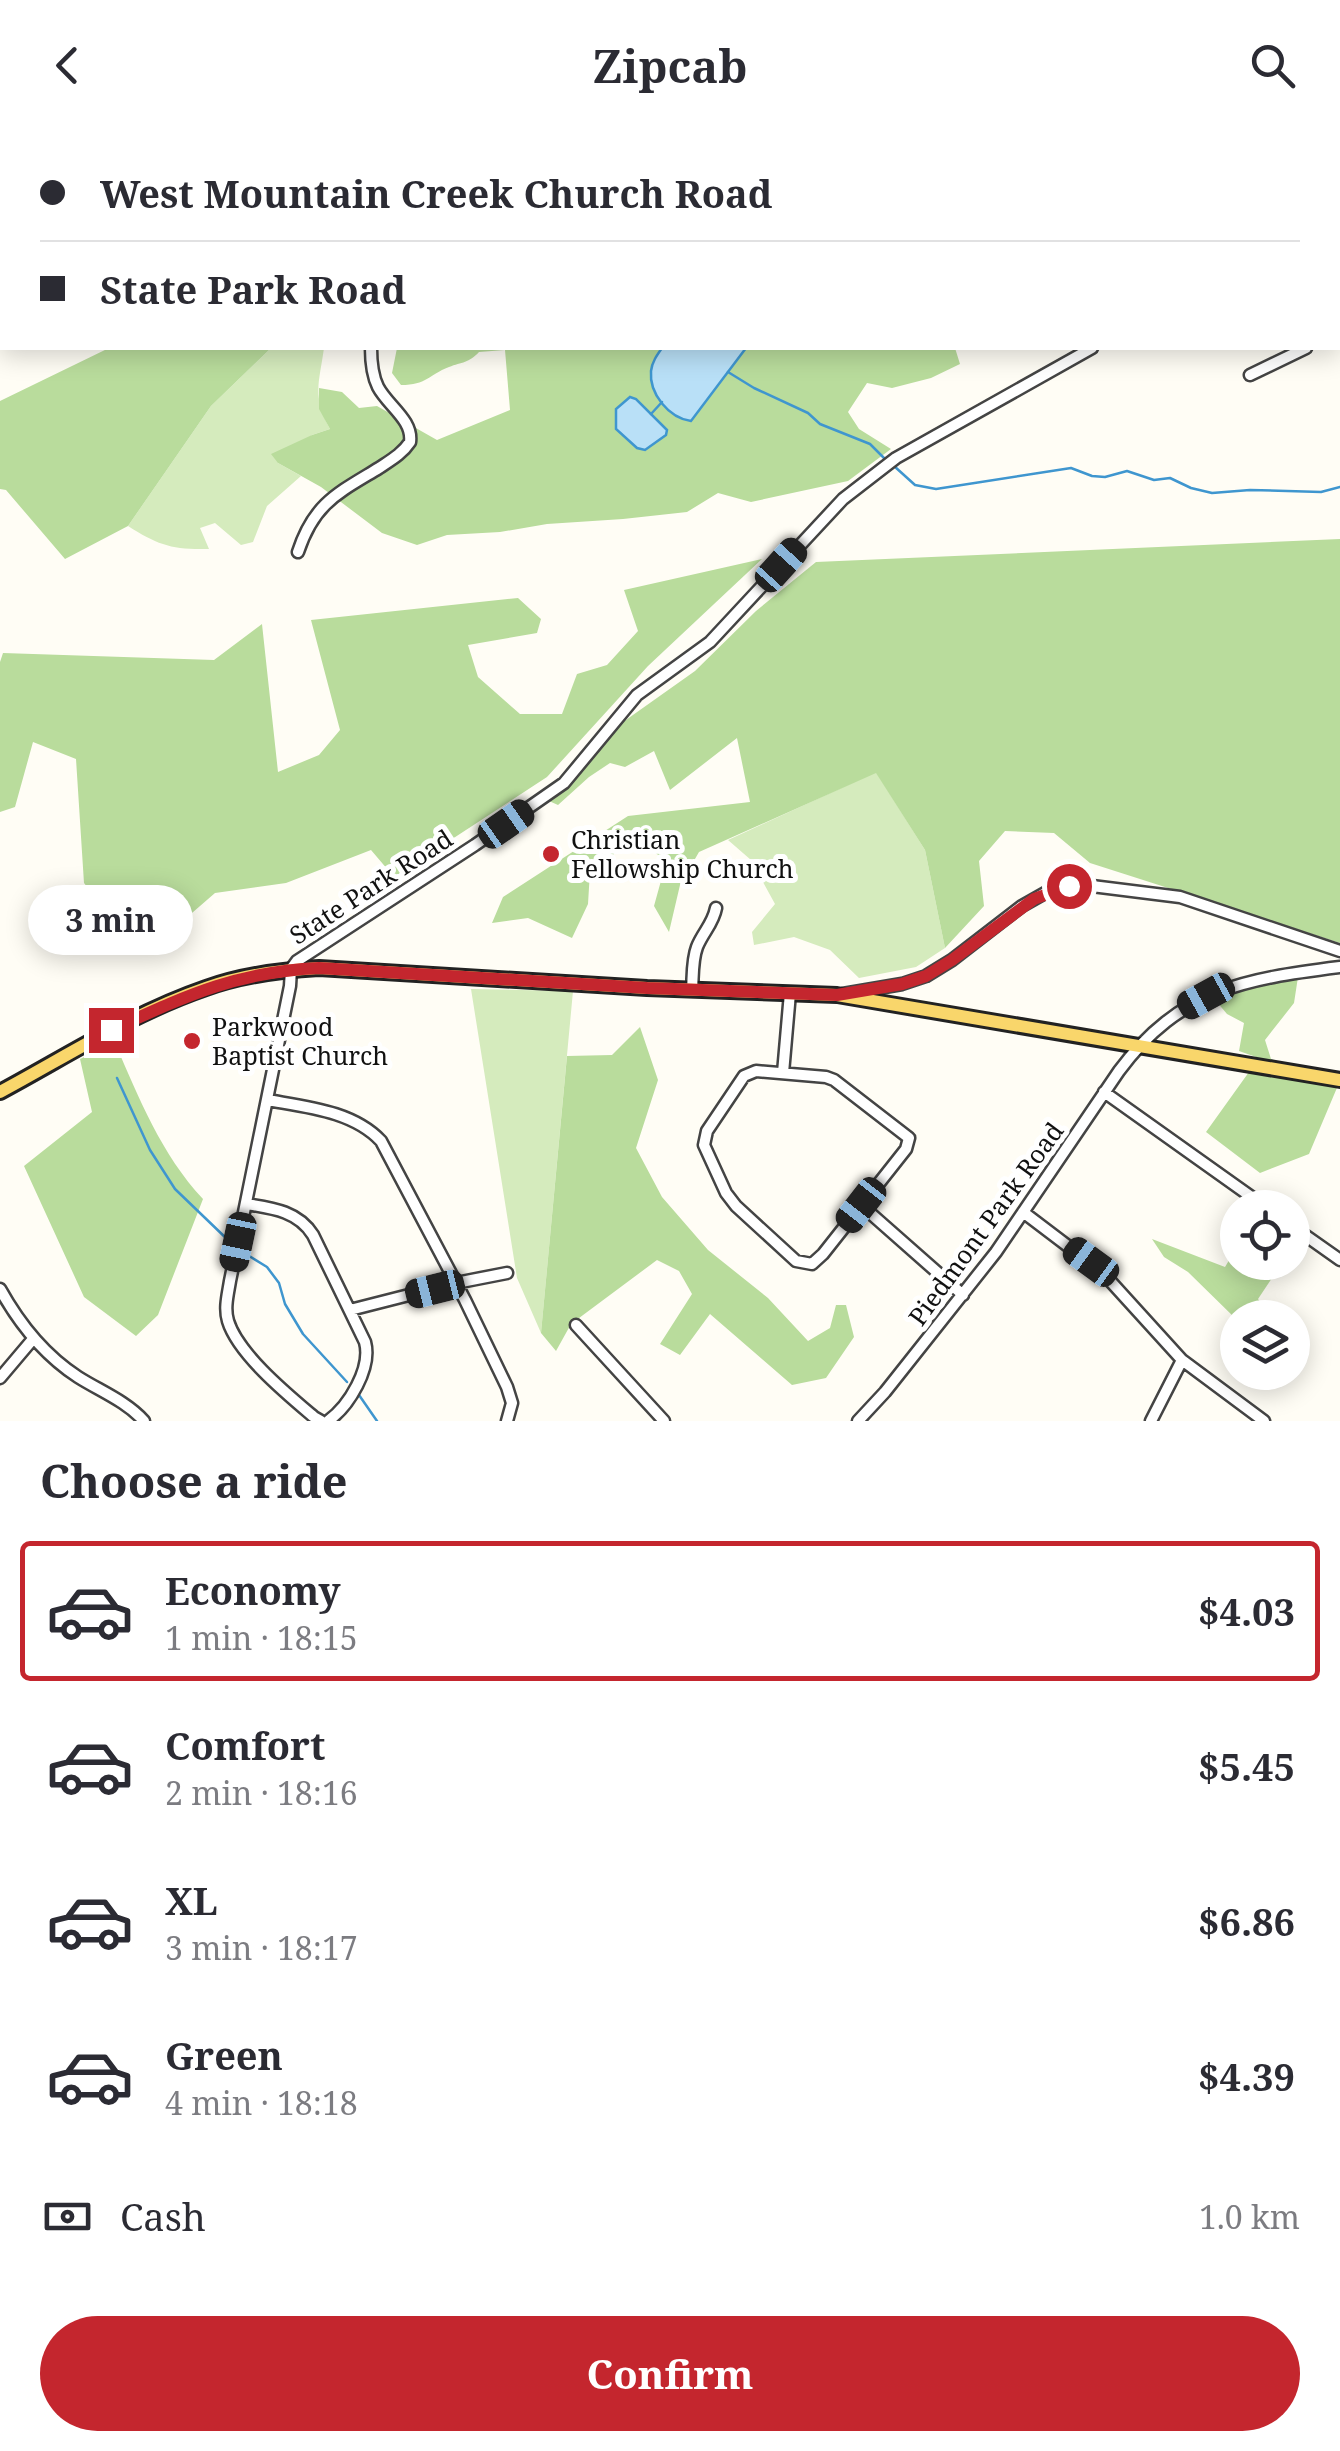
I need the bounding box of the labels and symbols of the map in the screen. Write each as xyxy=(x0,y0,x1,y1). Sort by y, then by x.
car xyxy=(750,533,812,597)
car xyxy=(473,795,539,853)
street label: State Park Road xyxy=(283,821,458,951)
place label: Christian Fellowship Church xyxy=(571,822,794,885)
marker: Christian Fellowship Church xyxy=(540,843,562,865)
route start xyxy=(1047,864,1092,909)
callout: 3 min xyxy=(28,885,194,955)
car xyxy=(1172,968,1240,1024)
route end xyxy=(89,1008,134,1053)
place label: Parkwood Baptist Church xyxy=(212,1009,388,1072)
marker: Parkwood Baptist Church xyxy=(181,1030,203,1052)
street label: Piedmont Park Road xyxy=(900,1115,1071,1332)
car xyxy=(831,1172,891,1238)
car xyxy=(217,1210,259,1274)
car xyxy=(1058,1232,1124,1292)
car xyxy=(402,1267,468,1311)

